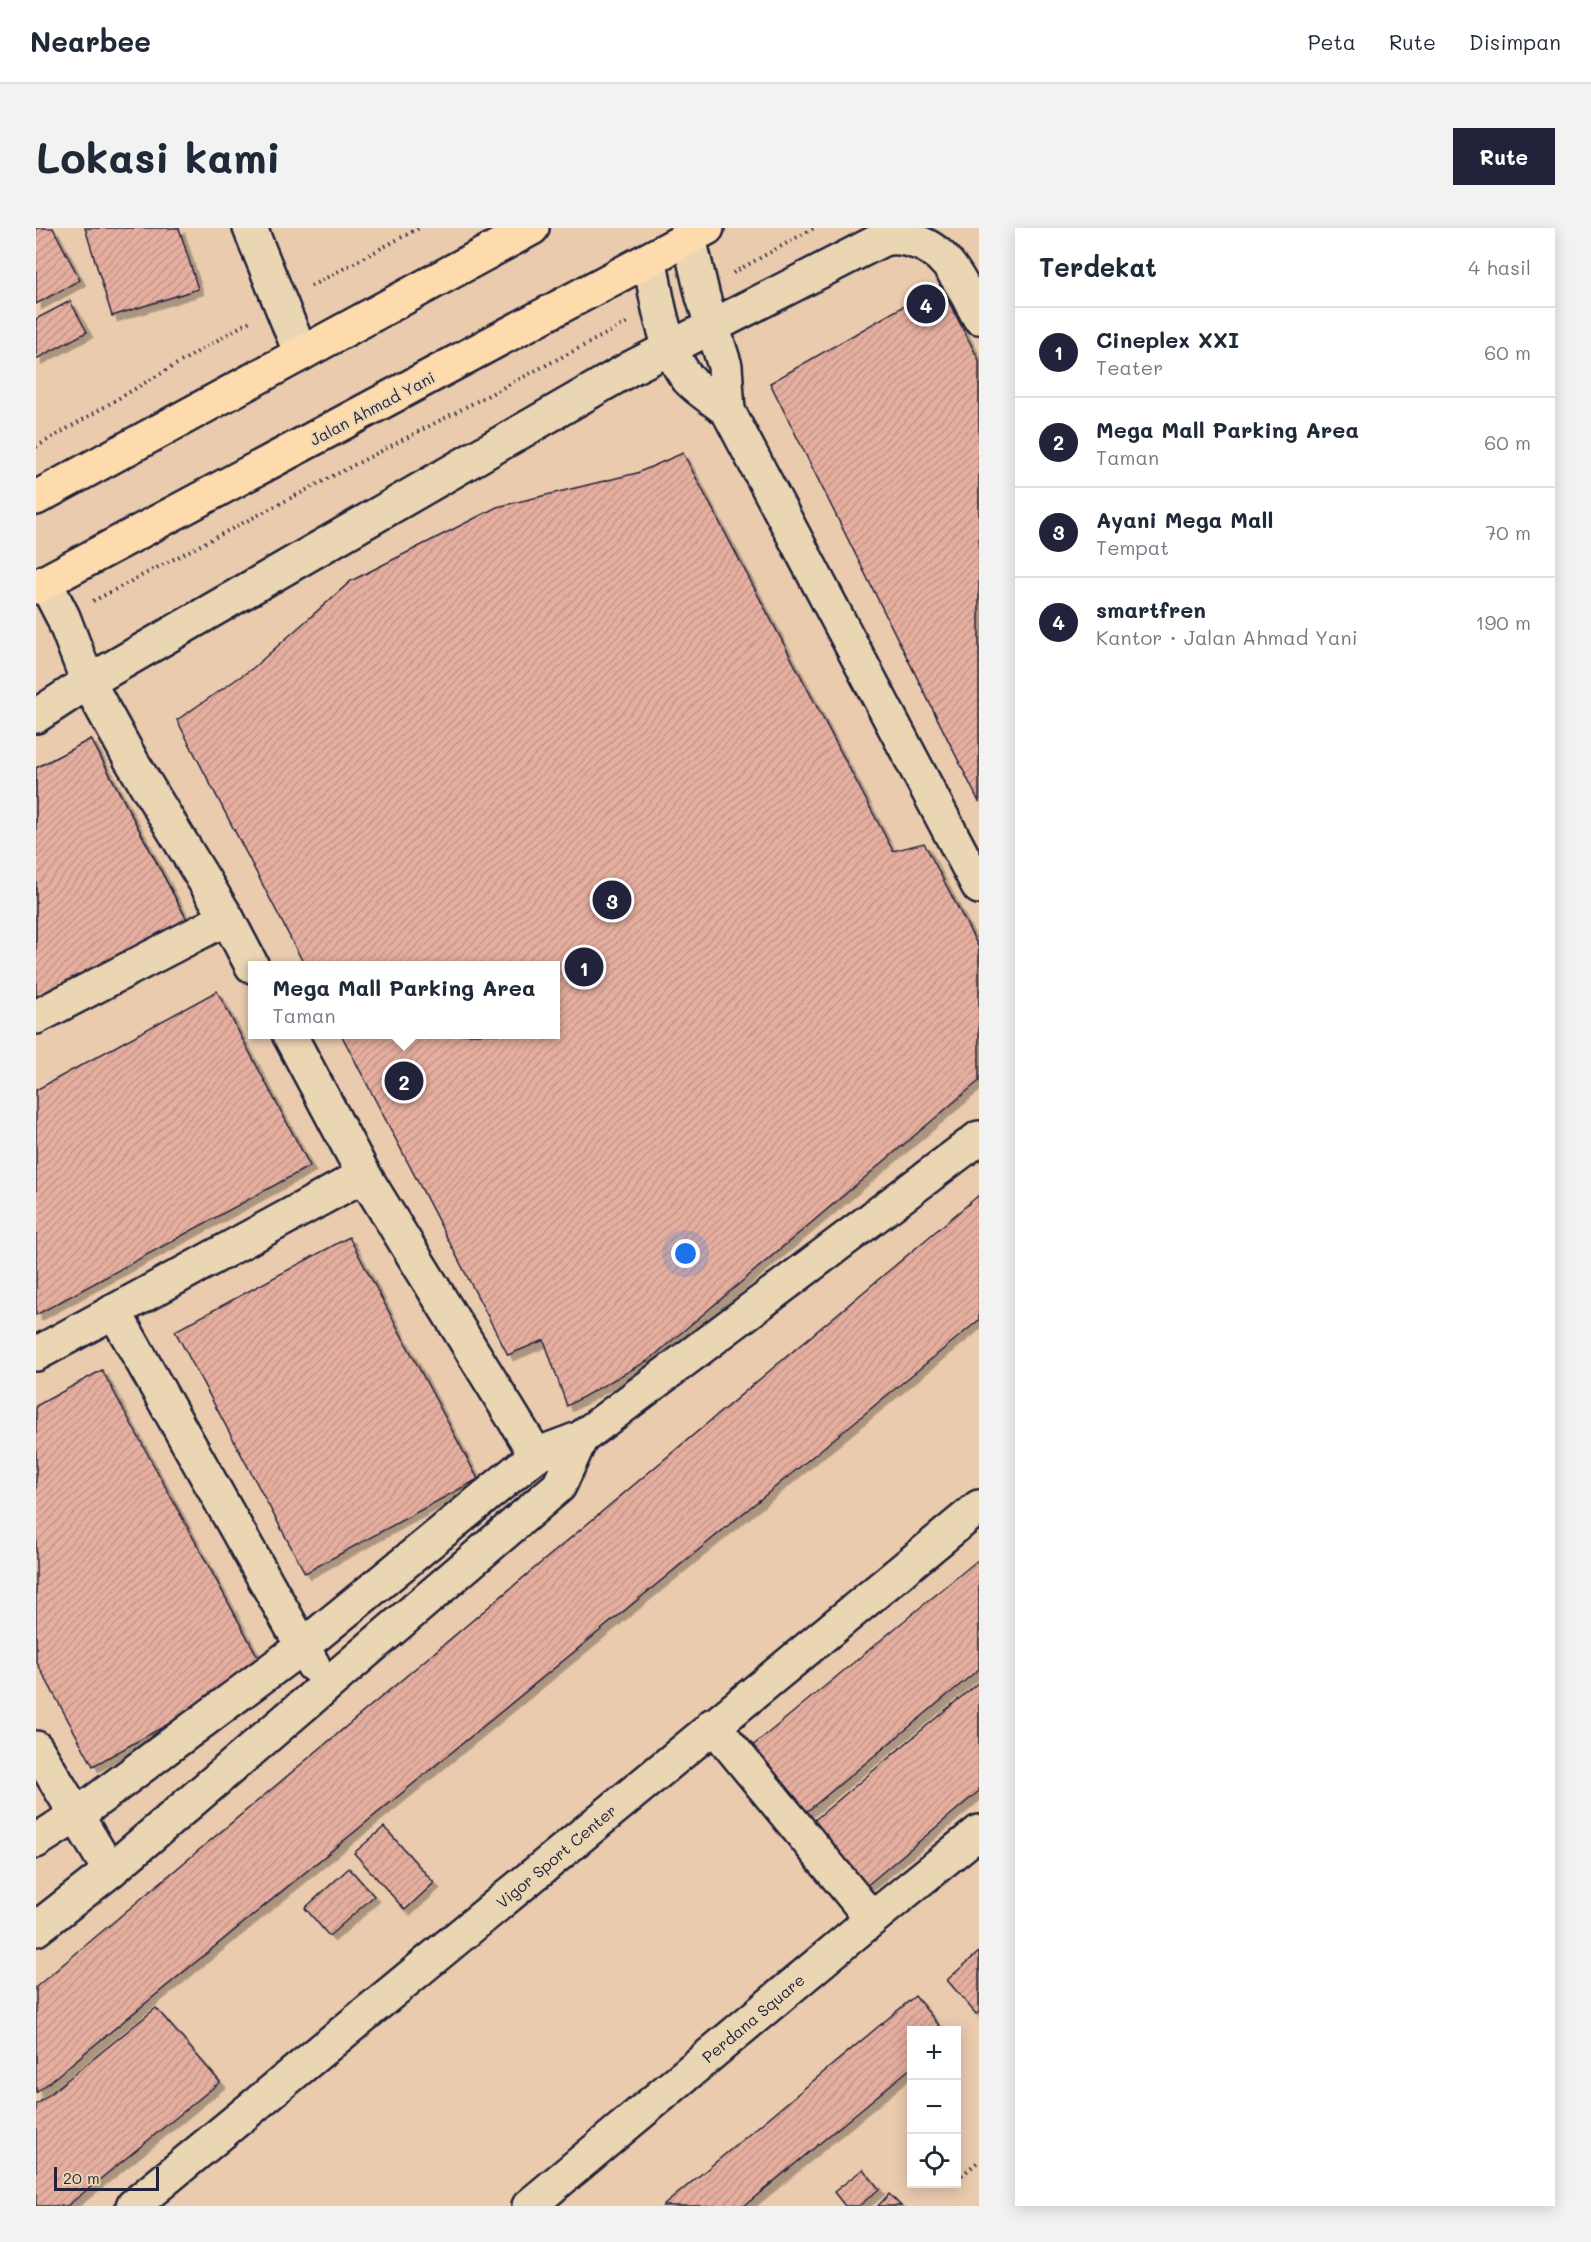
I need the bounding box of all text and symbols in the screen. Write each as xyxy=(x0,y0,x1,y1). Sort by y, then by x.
text: Nearbee xyxy=(30,23,151,59)
text: Peta xyxy=(1308,28,1356,55)
text: Rute xyxy=(1389,28,1436,55)
text: Disimpan xyxy=(1469,28,1561,55)
button: Rute xyxy=(1453,128,1555,185)
text: Lokasi kami xyxy=(36,129,281,184)
text: Terdekat xyxy=(1039,250,1157,284)
text: 4 hasil xyxy=(1468,254,1531,280)
pin: 4 xyxy=(906,282,946,326)
text: Cineplex XXI xyxy=(1096,325,1239,354)
text: 1 xyxy=(1054,339,1063,365)
text: 60 m xyxy=(1484,339,1531,365)
text: Teater xyxy=(1096,354,1163,380)
street label: Jalan Ahmad Yani xyxy=(306,366,438,450)
text: Mega Mall Parking Area xyxy=(1096,415,1359,444)
text: 2 xyxy=(1053,429,1064,455)
text: 60 m xyxy=(1484,429,1531,455)
text: Taman xyxy=(1096,444,1159,470)
text: Ayani Mega Mall xyxy=(1096,505,1273,534)
text: 3 xyxy=(1053,519,1065,545)
text: 70 m xyxy=(1485,519,1531,545)
text: Tempat xyxy=(1096,534,1169,560)
text: smartfren xyxy=(1096,595,1206,624)
text: 4 xyxy=(1052,609,1065,635)
text: 190 m xyxy=(1476,609,1531,635)
text: Kantor · Jalan Ahmad Yani xyxy=(1096,624,1358,650)
pin: 3 xyxy=(592,878,632,922)
pin: 1 xyxy=(564,944,604,990)
popup xyxy=(248,961,560,1039)
text: Mega Mall Parking Area xyxy=(273,973,535,1002)
text: Taman xyxy=(273,1002,336,1028)
pin: 2 xyxy=(384,1058,424,1104)
your location xyxy=(671,1239,700,1268)
street label: Vigor Sport Center xyxy=(491,1799,621,1913)
street label: Perdana Square xyxy=(697,1969,809,2067)
map controls xyxy=(907,2026,961,2188)
button: + xyxy=(907,2026,961,2080)
button: − xyxy=(907,2080,961,2134)
button: locate xyxy=(907,2134,961,2188)
scale bar xyxy=(54,2164,159,2192)
text: 20 m xyxy=(63,2167,100,2188)

